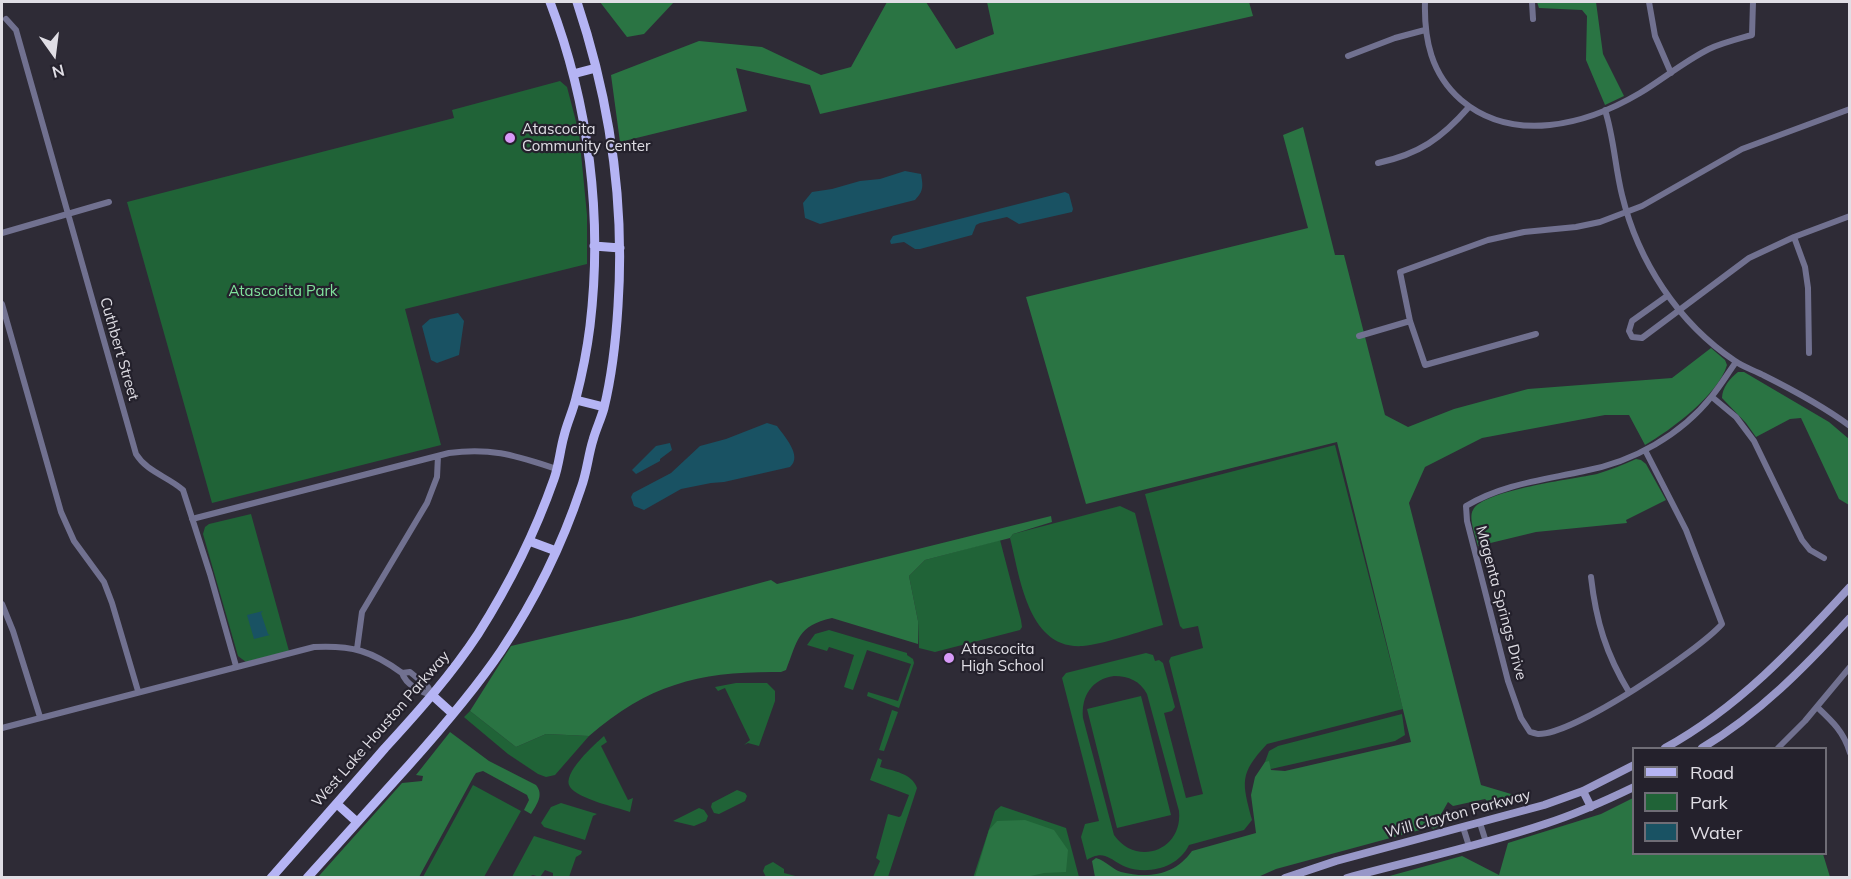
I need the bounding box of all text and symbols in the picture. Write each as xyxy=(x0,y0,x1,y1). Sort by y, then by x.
north arrow xyxy=(24,24,84,84)
text: N xyxy=(50,60,67,83)
place label: Atascocita Community Center xyxy=(522,120,650,155)
marker: Atascocita Community Center xyxy=(503,131,517,145)
park label: Atascocita Park xyxy=(228,282,338,300)
street label: Cuthbert Street xyxy=(96,295,142,403)
street label: Magenta Springs Drive xyxy=(1472,524,1530,682)
place label: Atascocita High School xyxy=(961,640,1044,675)
street label: West Lake Houston Parkway xyxy=(308,647,454,811)
marker: Atascocita High School xyxy=(942,651,956,665)
legend xyxy=(1632,747,1827,855)
text: Road xyxy=(1690,761,1734,784)
street label: Will Clayton Parkway xyxy=(1383,786,1533,842)
text: Park xyxy=(1690,791,1728,814)
text: Water xyxy=(1690,821,1742,844)

